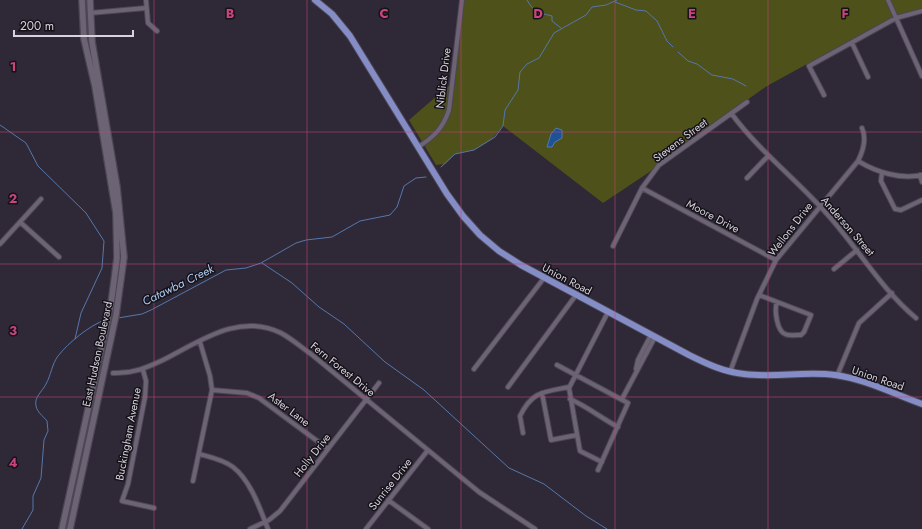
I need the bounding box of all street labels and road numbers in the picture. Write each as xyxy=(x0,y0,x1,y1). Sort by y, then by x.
street label: Niblick Drive xyxy=(431,46,455,109)
street label: Stevens Street xyxy=(650,114,711,166)
street label: Anderson Street xyxy=(818,193,879,260)
street label: Moore Drive xyxy=(684,195,743,237)
street label: Wellons Drive xyxy=(764,198,816,259)
street label: Union Road xyxy=(539,259,595,299)
street label: East Hudson Boulevard xyxy=(78,300,116,408)
street label: Fern Forest Drive xyxy=(307,338,379,400)
street label: Union Road xyxy=(850,362,906,394)
street label: Buckingham Avenue xyxy=(111,386,145,482)
street label: Aster Lane xyxy=(265,388,314,430)
street label: Holly Drive xyxy=(290,430,334,480)
street label: Sunrise Drive xyxy=(365,454,416,513)

